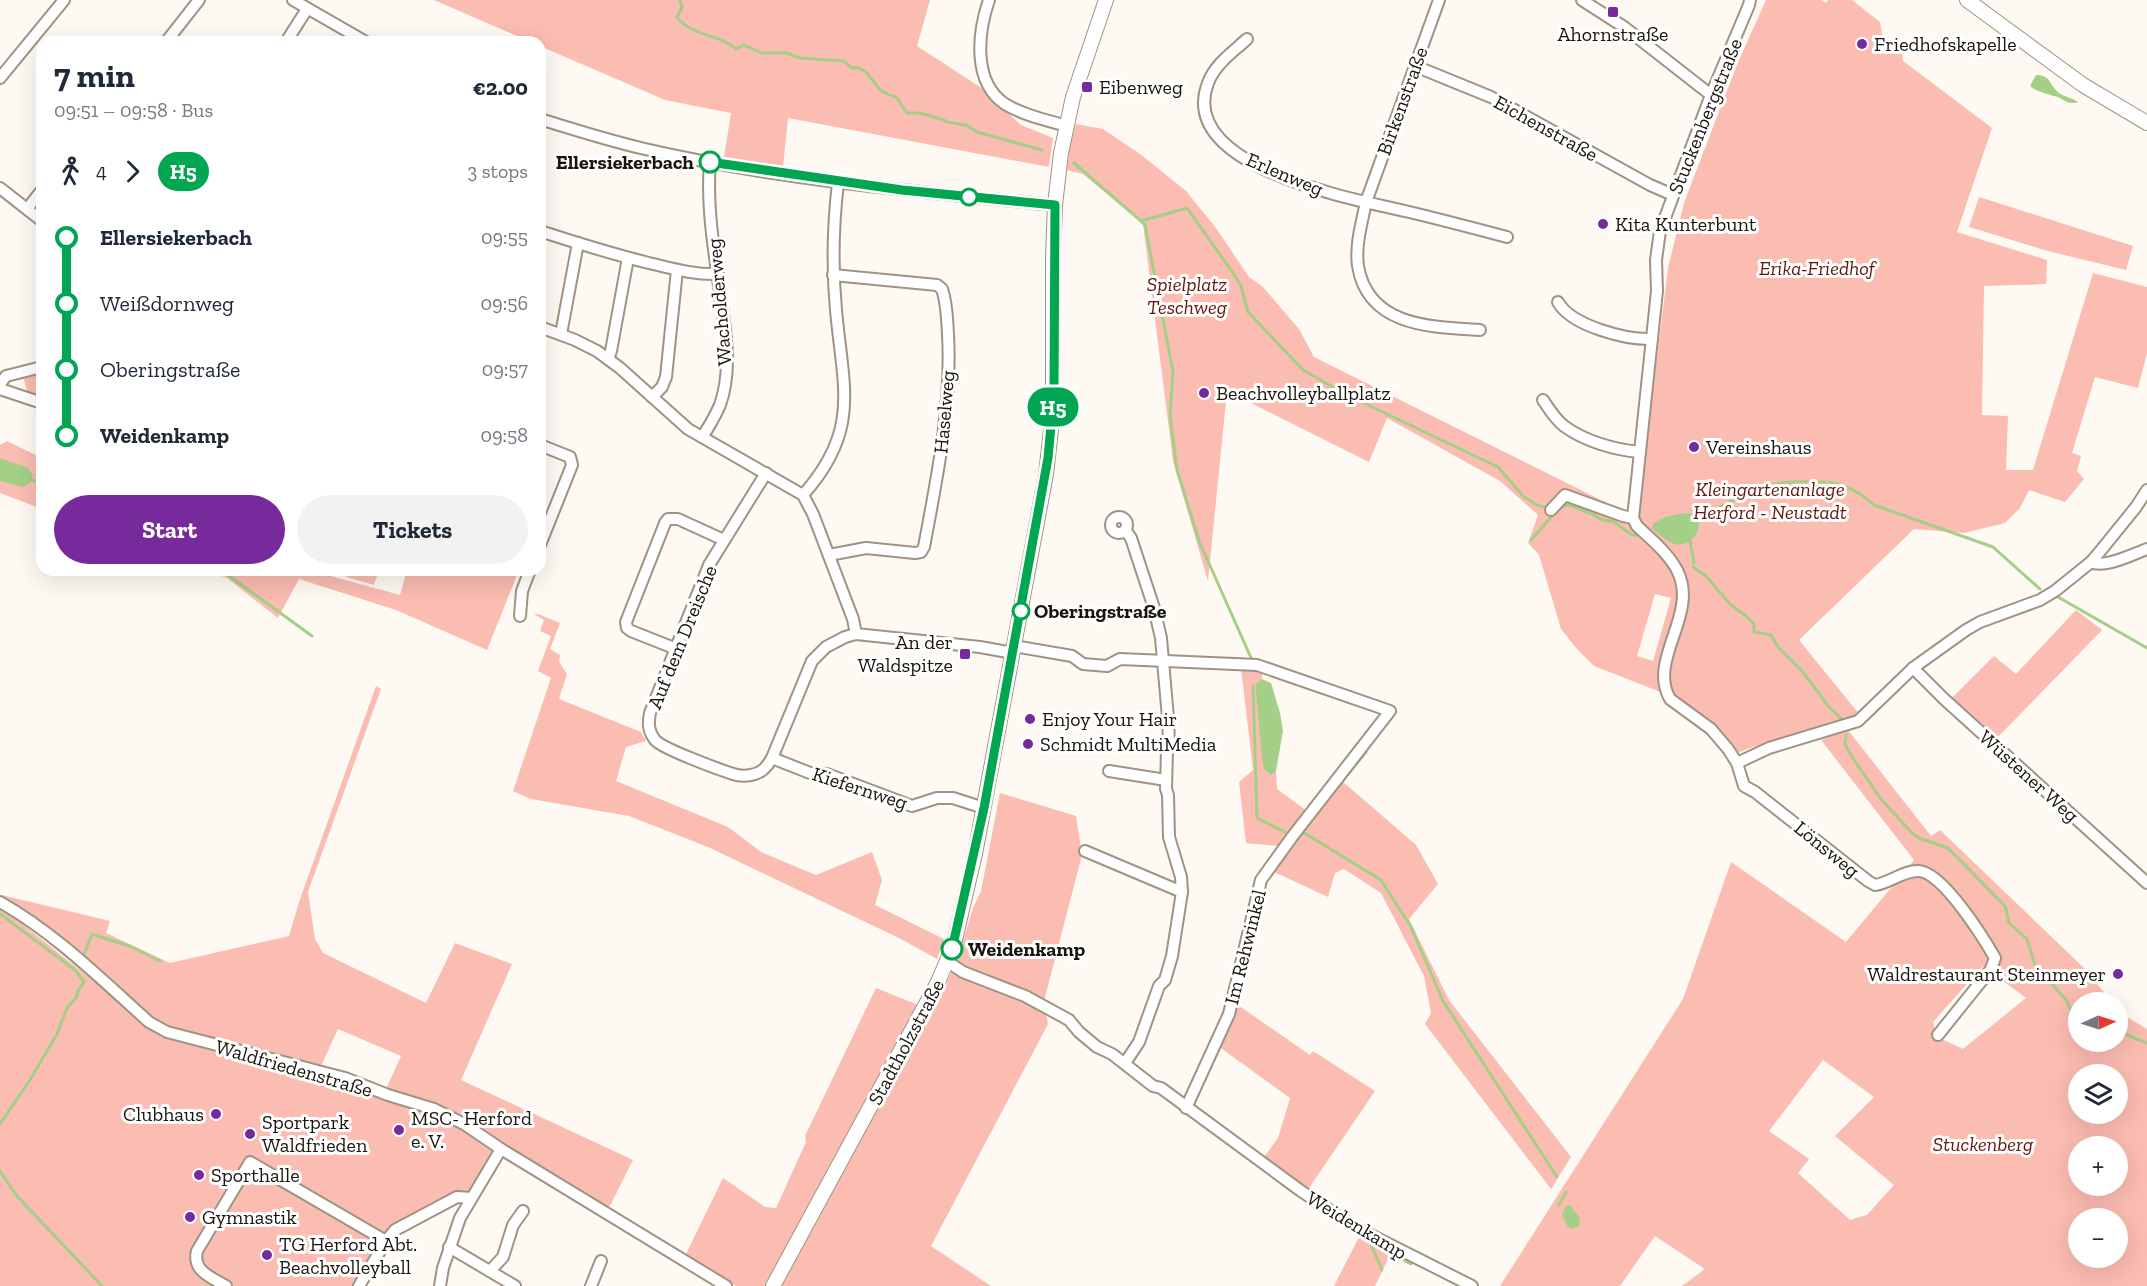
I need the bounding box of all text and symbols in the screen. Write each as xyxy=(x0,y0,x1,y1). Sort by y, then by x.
marker: Ahornstraße xyxy=(1606,5,1620,19)
place label: Ahornstraße xyxy=(1558,22,1668,46)
place label: Friedhofskapelle xyxy=(1874,32,2017,56)
street label: Stuckenbergstraße xyxy=(1663,35,1747,197)
marker: Friedhofskapelle xyxy=(1855,37,1869,51)
street label: Birkenstraße xyxy=(1371,44,1433,158)
text: 7 min xyxy=(54,56,135,95)
text: €2.00 xyxy=(473,74,528,101)
place label: Eibenweg xyxy=(1099,75,1183,99)
marker: Eibenweg xyxy=(1080,80,1094,94)
street label: Eichenstraße xyxy=(1490,90,1602,166)
text: 09:51 – 09:58 · Bus xyxy=(54,98,213,122)
street label: Erlenweg xyxy=(1243,147,1327,201)
place label: Ellersiekerbach xyxy=(556,150,694,174)
marker: Ellersiekerbach xyxy=(699,151,721,173)
icon: walk xyxy=(54,155,87,188)
icon: forward xyxy=(116,155,149,188)
text: 4 xyxy=(96,159,107,183)
text: H5 xyxy=(170,159,197,184)
text: 3 stops xyxy=(467,159,528,183)
unlabelled marker xyxy=(960,188,978,206)
place label: Kita Kunterbunt xyxy=(1615,212,1757,236)
marker: Kita Kunterbunt xyxy=(1596,217,1610,231)
text: Ellersiekerbach xyxy=(100,224,252,251)
text: 09:55 xyxy=(481,225,528,249)
street label: Wacholderweg xyxy=(701,237,737,367)
park label: Erika-Friedhof xyxy=(1759,256,1878,280)
park label: Spielplatz Teschweg xyxy=(1147,272,1228,319)
text: Weißdornweg xyxy=(100,290,234,317)
text: 09:56 xyxy=(481,291,528,315)
text: Oberingstraße xyxy=(100,356,240,383)
text: 09:57 xyxy=(482,357,528,381)
street label: Haselweg xyxy=(928,369,960,455)
place label: Beachvolleyballplatz xyxy=(1216,381,1391,405)
marker: Beachvolleyballplatz xyxy=(1197,386,1211,400)
line badge: H5 xyxy=(1026,388,1080,426)
text: H5 xyxy=(1040,395,1066,420)
text: Weidenkamp xyxy=(100,422,229,449)
text: 09:58 xyxy=(480,423,528,447)
place label: Vereinshaus xyxy=(1705,435,1812,459)
marker: Vereinshaus xyxy=(1687,440,1701,454)
park label: Kleingartenanlage Herford - Neustadt xyxy=(1693,477,1847,524)
button: Start xyxy=(54,495,285,564)
button: Tickets xyxy=(297,495,528,564)
street label: Auf dem Dreische xyxy=(642,562,722,712)
place label: Oberingstraße xyxy=(1034,599,1167,623)
marker: Oberingstraße xyxy=(1012,602,1030,620)
place label: An der Waldspitze xyxy=(858,630,953,677)
marker: An der Waldspitze xyxy=(958,647,972,661)
place label: Enjoy Your Hair xyxy=(1042,707,1177,731)
marker: Enjoy Your Hair xyxy=(1023,712,1037,726)
street label: Wüstener Weg xyxy=(1974,725,2084,827)
place label: Schmidt MultiMedia xyxy=(1040,732,1217,756)
marker: Schmidt MultiMedia xyxy=(1021,737,1035,751)
street label: Kiefernweg xyxy=(809,761,911,815)
street label: Lönsweg xyxy=(1790,815,1864,883)
street label: Im Rehwinkel xyxy=(1219,887,1271,1007)
place label: Weidenkamp xyxy=(968,937,1085,961)
marker: Weidenkamp xyxy=(941,938,963,960)
place label: Waldrestaurant Steinmeyer xyxy=(1867,962,2106,986)
marker: Waldrestaurant Steinmeyer xyxy=(2111,967,2125,981)
street label: Stadtholzstraße xyxy=(863,975,949,1109)
north arrow xyxy=(2068,992,2128,1052)
map controls xyxy=(2068,992,2128,1268)
street label: Waldfriedenstraße xyxy=(213,1034,375,1102)
button: layers xyxy=(2068,1064,2128,1124)
place label: Clubhaus xyxy=(123,1102,204,1126)
place label: MSC- Herford e. V. xyxy=(411,1106,532,1153)
marker: Clubhaus xyxy=(209,1107,223,1121)
place label: Sportpark Waldfrieden xyxy=(262,1110,368,1157)
marker: MSC- Herford e. V. xyxy=(392,1123,406,1137)
marker: Sportpark Waldfrieden xyxy=(243,1127,257,1141)
park label: Stuckenberg xyxy=(1933,1132,2034,1156)
button: + xyxy=(2068,1136,2128,1196)
place label: Sporthalle xyxy=(211,1163,300,1187)
marker: Sporthalle xyxy=(192,1168,206,1182)
street label: Weidenkamp xyxy=(1302,1186,1412,1264)
place label: Gymnastik xyxy=(202,1205,297,1229)
button: − xyxy=(2068,1208,2128,1268)
marker: Gymnastik xyxy=(183,1210,197,1224)
place label: TG Herford Abt. Beachvolleyball xyxy=(279,1232,417,1279)
marker: TG Herford Abt. Beachvolleyball xyxy=(260,1248,274,1262)

